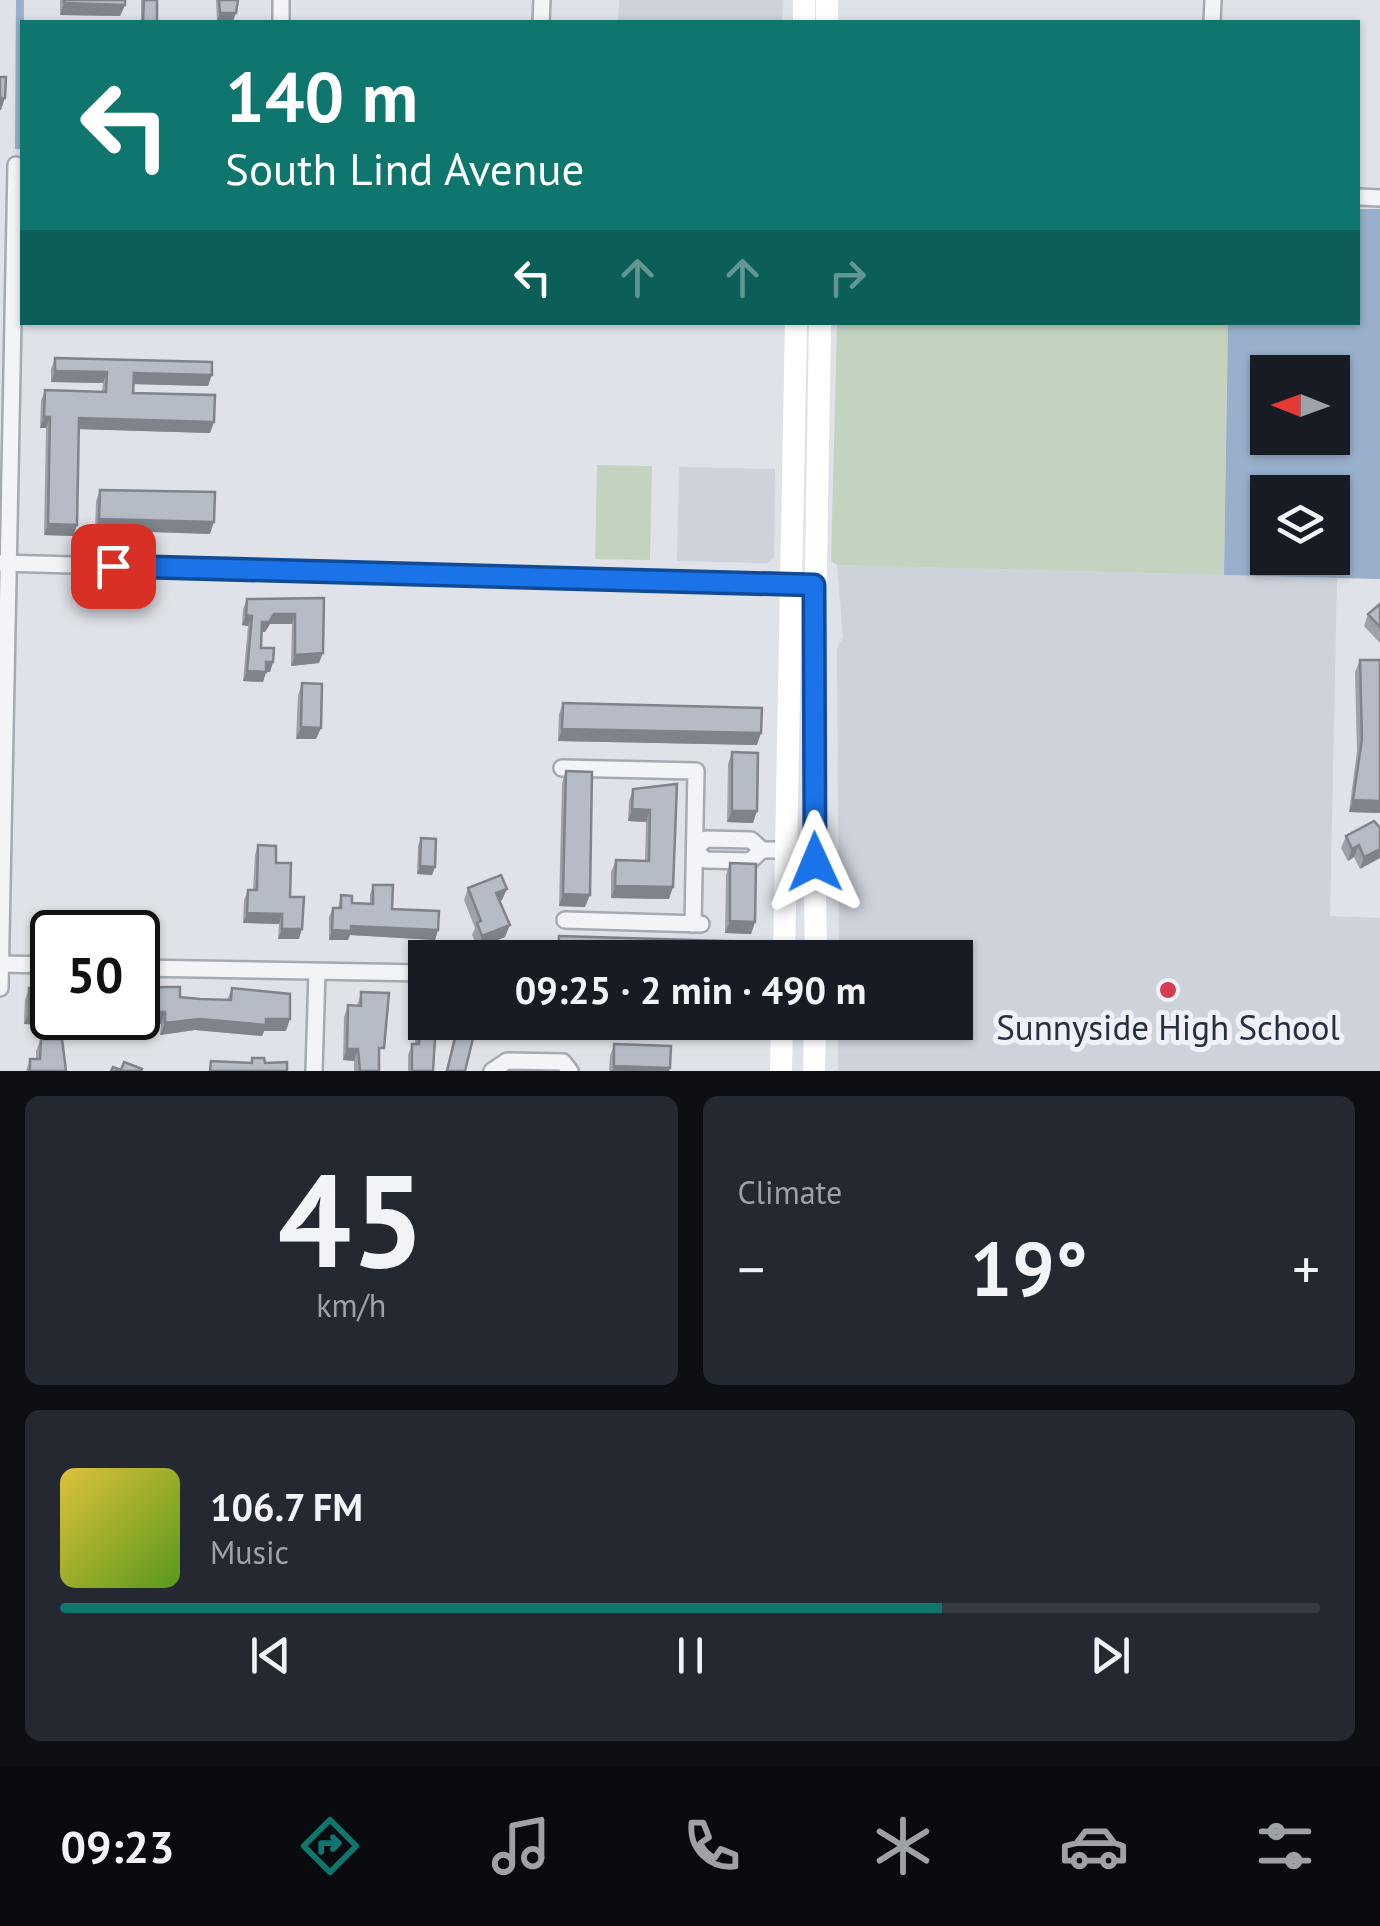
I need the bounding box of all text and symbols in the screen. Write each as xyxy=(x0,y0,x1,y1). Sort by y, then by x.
text: 140 m xyxy=(225,51,418,141)
icon: left xyxy=(60,60,190,190)
text: South Lind Avenue xyxy=(225,139,584,197)
icon: left xyxy=(505,250,560,305)
icon: ahead xyxy=(610,250,665,305)
icon: ahead xyxy=(715,250,770,305)
icon: right xyxy=(820,250,875,305)
north arrow xyxy=(1250,355,1350,455)
map controls xyxy=(1250,355,1350,575)
button: layers xyxy=(1250,475,1350,575)
pin xyxy=(71,524,156,609)
icon: arrive xyxy=(86,539,141,594)
position arrow xyxy=(763,810,867,914)
speed limit sign: 50 xyxy=(30,910,160,1040)
text: 09:25 · 2 min · 490 m xyxy=(515,965,866,1014)
marker: Sunnyside High School xyxy=(1157,979,1179,1001)
place label: Sunnyside High School xyxy=(996,1004,1340,1050)
text: 45 xyxy=(278,1135,425,1303)
text: Climate xyxy=(738,1171,842,1213)
text: 19° xyxy=(970,1220,1088,1317)
text: − xyxy=(738,1233,765,1304)
text: + xyxy=(1292,1233,1320,1304)
text: km/h xyxy=(316,1284,386,1326)
text: 106.7 FM xyxy=(210,1482,363,1531)
text: Music xyxy=(210,1531,289,1573)
icon: previous xyxy=(243,1628,298,1683)
icon: pause xyxy=(663,1628,718,1683)
icon: next xyxy=(1083,1628,1138,1683)
icon: directions xyxy=(295,1811,365,1881)
icon: music xyxy=(486,1811,556,1881)
icon: phone xyxy=(677,1811,747,1881)
icon: climate xyxy=(868,1811,938,1881)
icon: car xyxy=(1059,1811,1129,1881)
icon: filters xyxy=(1250,1811,1320,1881)
text: 09:23 xyxy=(60,1817,175,1875)

